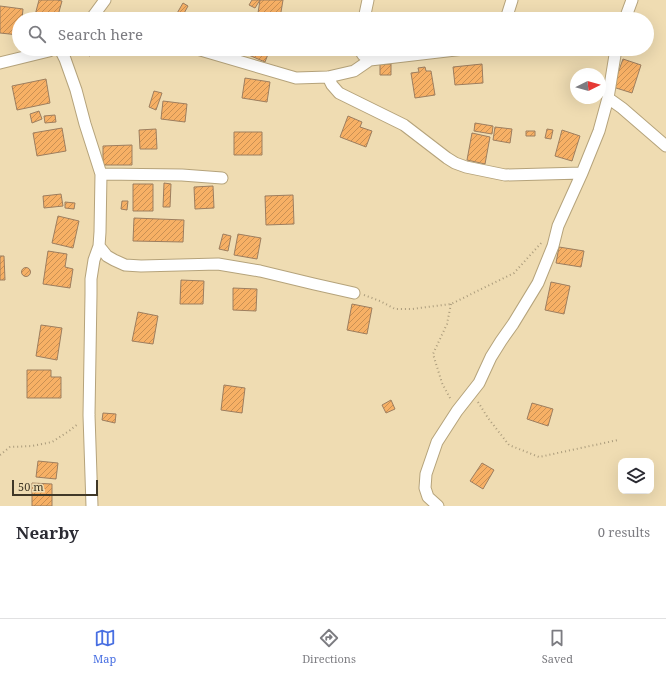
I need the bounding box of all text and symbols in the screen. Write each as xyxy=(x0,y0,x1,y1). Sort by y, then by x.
search box xyxy=(12,12,654,56)
icon: search xyxy=(26,23,48,45)
text: Search here xyxy=(58,24,143,44)
north arrow xyxy=(570,68,606,104)
map controls xyxy=(618,458,654,494)
button: layers xyxy=(618,458,654,494)
scale bar xyxy=(12,478,98,497)
text: 50 m xyxy=(18,479,44,494)
text: Nearby xyxy=(16,521,79,544)
text: 0 results xyxy=(598,523,650,541)
tab: Map xyxy=(93,627,116,666)
tab: Directions xyxy=(302,627,356,666)
tab: Saved xyxy=(542,627,573,666)

